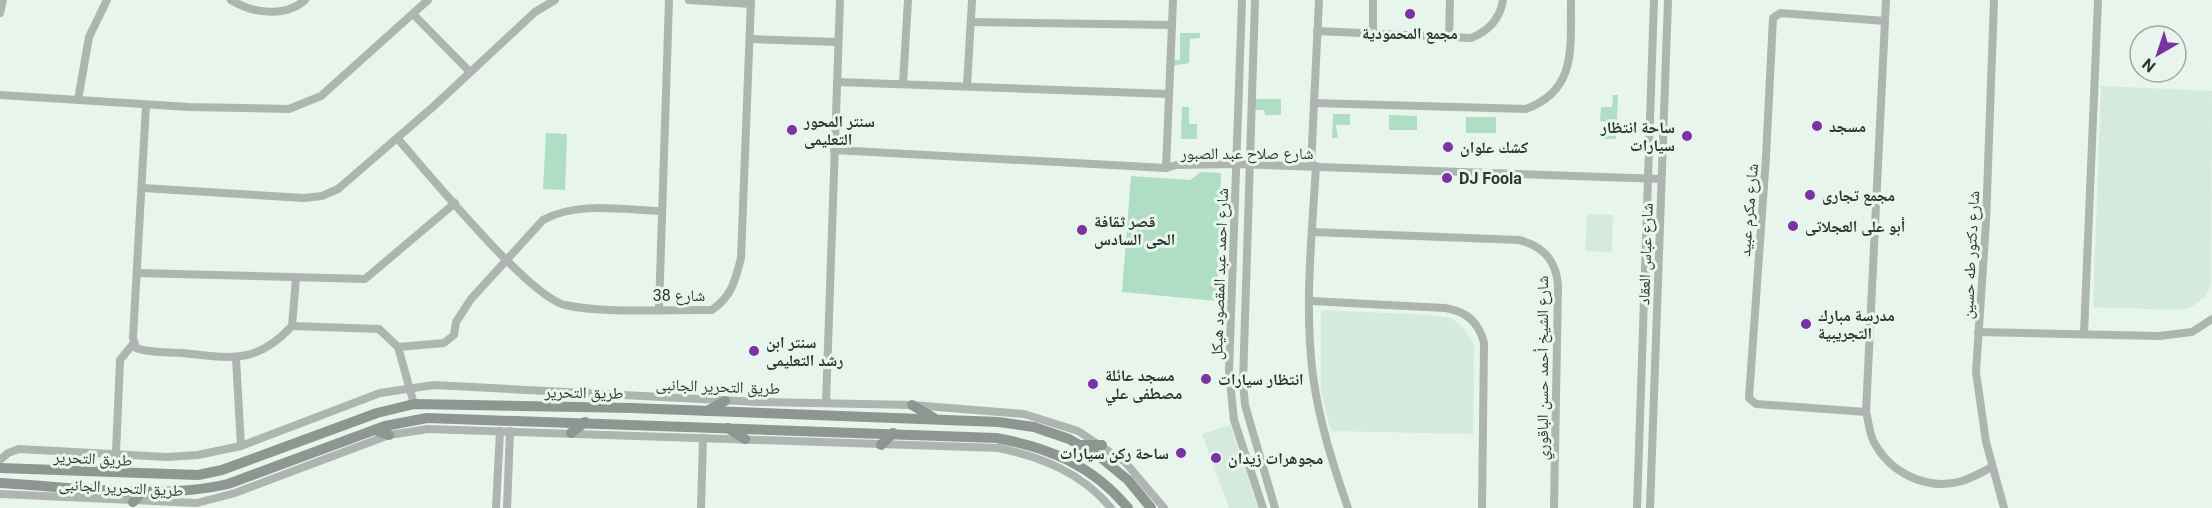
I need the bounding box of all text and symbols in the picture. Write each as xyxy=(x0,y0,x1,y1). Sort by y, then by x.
marker: مجمع المحمودية xyxy=(1403,7,1417,21)
place label: مجمع المحمودية xyxy=(1362,24,1458,44)
north arrow xyxy=(2128,24,2188,84)
text: N xyxy=(2139,54,2159,76)
place label: سنتر المحور التعليمى xyxy=(803,112,875,149)
place label: مسجد xyxy=(1829,117,1866,136)
place label: ساحة انتظار سيارات xyxy=(1600,118,1675,155)
marker: مسجد xyxy=(1810,119,1824,133)
marker: سنتر المحور التعليمى xyxy=(785,123,799,137)
marker: ساحة انتظار سيارات xyxy=(1680,129,1694,143)
place label: كشك علوان xyxy=(1460,138,1528,157)
marker: كشك علوان xyxy=(1441,140,1455,154)
street label: شارع صلاح عبد الصبور xyxy=(1179,144,1314,164)
street label: شارع مكرم عبيد xyxy=(1735,163,1763,257)
place label: DJ Foola xyxy=(1459,169,1522,188)
marker: DJ Foola xyxy=(1440,171,1454,185)
place label: مجمع تجارى xyxy=(1822,186,1895,206)
street label: شارع احمد عبد المقصود هيكل xyxy=(1207,188,1233,360)
marker: مجمع تجارى xyxy=(1803,188,1817,202)
street label: شارع دكتور طه حسين xyxy=(1958,190,1984,320)
street label: شارع عباس العقاد xyxy=(1634,203,1658,305)
place label: قصر ثقافة الحى السادس xyxy=(1094,212,1175,249)
place label: أبو على العجلاتى xyxy=(1805,217,1905,236)
marker: أبو على العجلاتى xyxy=(1786,219,1800,233)
marker: قصر ثقافة الحى السادس xyxy=(1075,223,1089,237)
street label: شارع الشيخ أحمد حسن الباقوري xyxy=(1533,275,1555,461)
street label: شارع 38 xyxy=(653,286,705,306)
place label: مدرسة مبارك التجريبية xyxy=(1818,306,1895,343)
marker: مدرسة مبارك التجريبية xyxy=(1799,317,1813,331)
place label: سنتر ابن رشد التعليمى xyxy=(766,333,843,370)
marker: سنتر ابن رشد التعليمى xyxy=(747,344,761,358)
place label: مسجد عائلة مصطفى علي xyxy=(1105,366,1182,406)
place label: انتظار سيارات xyxy=(1218,370,1304,389)
marker: انتظار سيارات xyxy=(1199,372,1213,386)
street label: طريق التحرير الجانبى xyxy=(655,375,781,399)
marker: مسجد عائلة مصطفى علي xyxy=(1086,377,1100,391)
street label: طريق التحرير xyxy=(543,382,624,404)
place label: ساحة ركن سيارات xyxy=(1060,444,1169,463)
marker: ساحة ركن سيارات xyxy=(1174,446,1188,460)
street label: طريق التحرير xyxy=(52,447,133,471)
place label: مجوهرات زيدان xyxy=(1228,449,1323,468)
marker: مجوهرات زيدان xyxy=(1209,451,1223,465)
street label: طريق التحرير الجانبى xyxy=(58,475,184,501)

